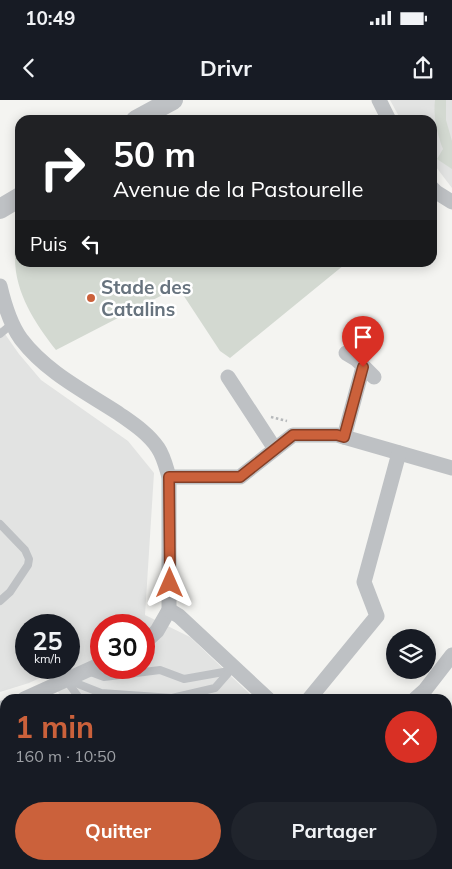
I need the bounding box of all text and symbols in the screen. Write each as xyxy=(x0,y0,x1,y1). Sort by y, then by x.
text: 10:49 xyxy=(25,6,75,30)
icon: back xyxy=(15,54,43,82)
text: Drivr xyxy=(200,54,252,82)
icon: share xyxy=(409,54,437,82)
text: 50 m xyxy=(113,132,196,176)
icon: right xyxy=(30,135,95,200)
text: Avenue de la Pastourelle xyxy=(113,175,363,203)
icon: left xyxy=(77,230,105,258)
text: Puis xyxy=(30,232,67,256)
place label: Stade des Catalins xyxy=(101,275,191,321)
marker: Stade des Catalins xyxy=(85,292,97,304)
pin xyxy=(342,316,384,367)
icon: arrive xyxy=(349,323,377,351)
position arrow xyxy=(143,556,195,608)
speed limit sign: 30 xyxy=(90,614,155,679)
text: 25 xyxy=(32,625,63,656)
map controls xyxy=(386,629,436,679)
button: layers xyxy=(386,629,436,679)
text: km/h xyxy=(34,651,61,666)
text: 1 min xyxy=(15,708,94,746)
button: close xyxy=(385,711,437,763)
text: 160 m · 10:50 xyxy=(15,746,116,766)
button: Quitter xyxy=(15,802,221,860)
button: Partager xyxy=(231,802,437,860)

